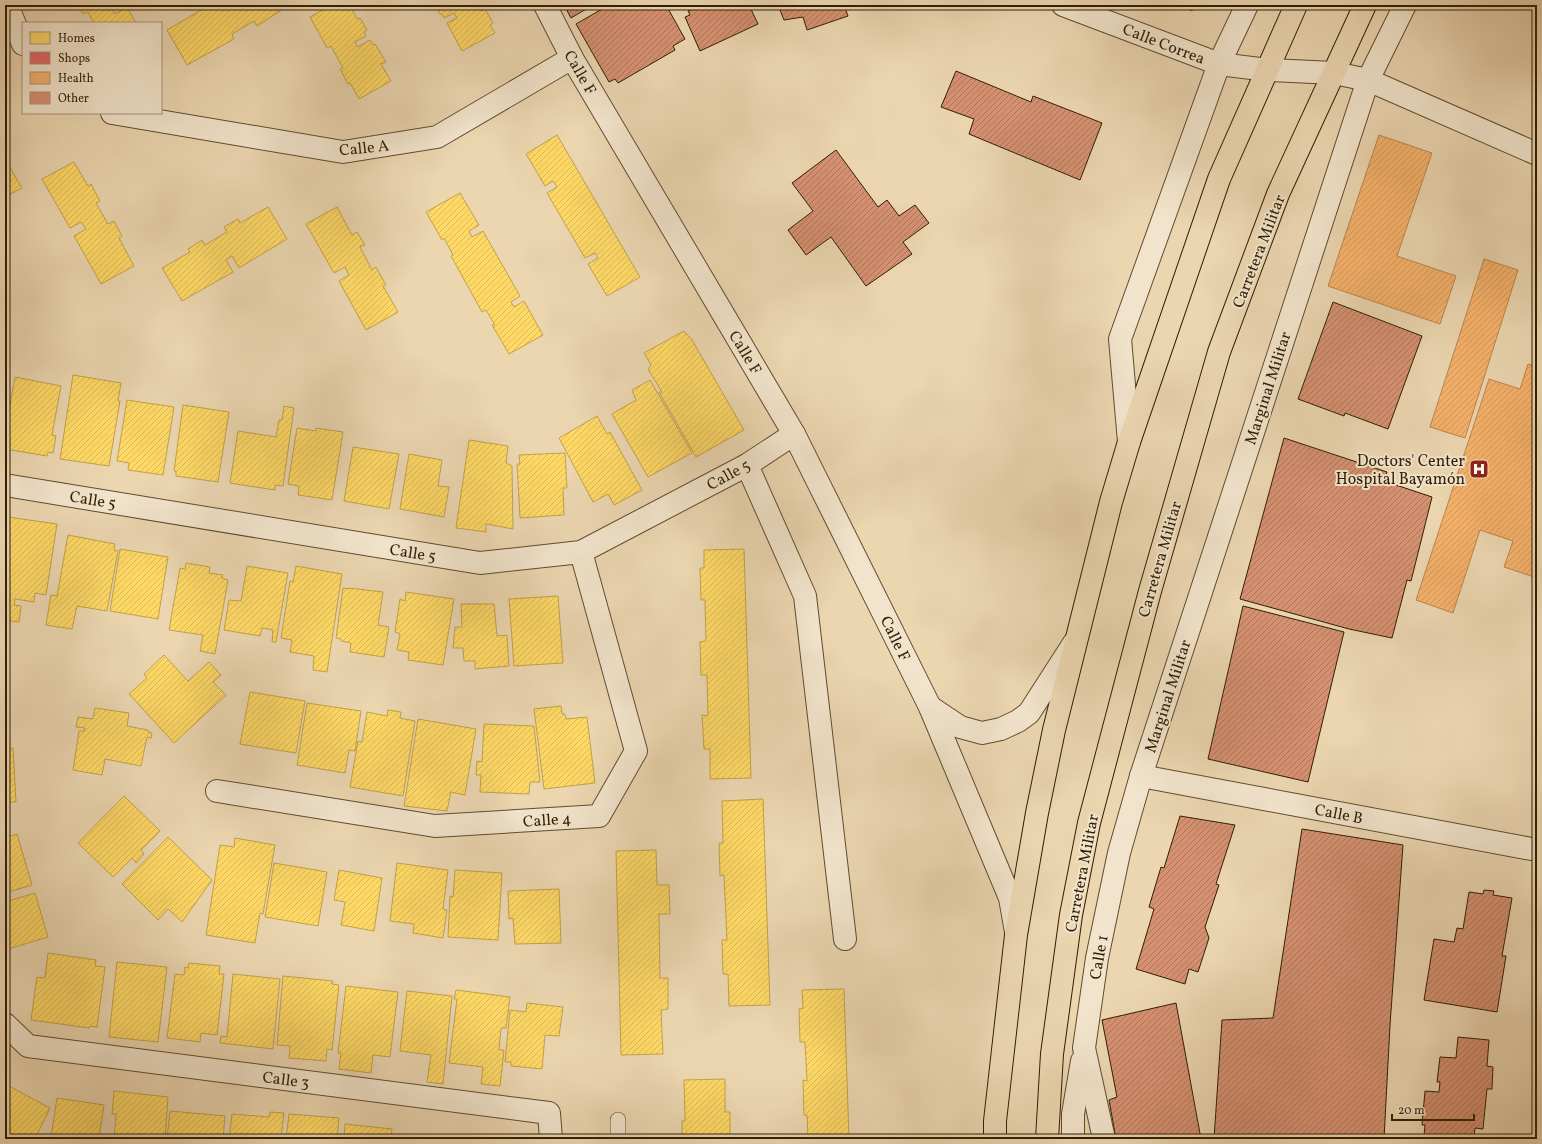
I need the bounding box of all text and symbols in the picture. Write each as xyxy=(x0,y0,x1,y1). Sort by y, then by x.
street label: Calle Correa xyxy=(1119,19,1208,71)
legend xyxy=(22,22,162,114)
text: Homes xyxy=(58,31,95,47)
street label: Calle F xyxy=(558,47,601,99)
text: Shops xyxy=(58,51,90,67)
text: Health xyxy=(58,71,94,87)
text: Other xyxy=(58,91,89,107)
street label: Calle A xyxy=(338,135,390,163)
street label: Carretera Militar xyxy=(1228,192,1292,312)
street label: Calle F xyxy=(723,327,766,379)
street label: Marginal Militar xyxy=(1240,329,1298,448)
place label: Doctors' Center Hospital Bayamón xyxy=(1336,451,1465,491)
street label: Calle 5 xyxy=(703,455,755,497)
hospital icon: Doctors' Center Hospital Bayamón xyxy=(1468,458,1490,480)
street label: Calle 5 xyxy=(68,486,117,515)
street label: Carretera Militar xyxy=(1134,499,1188,620)
street label: Calle 5 xyxy=(388,539,437,568)
street label: Calle F xyxy=(874,613,915,665)
street label: Marginal Militar xyxy=(1140,637,1198,756)
street label: Calle B xyxy=(1313,800,1365,830)
street label: Calle 4 xyxy=(522,808,572,834)
street label: Carretera Militar xyxy=(1061,812,1105,934)
street label: Calle 1 xyxy=(1085,933,1115,981)
street label: Calle 3 xyxy=(261,1067,310,1095)
scale bar xyxy=(1392,1096,1474,1122)
text: 20 m xyxy=(1398,1103,1425,1119)

